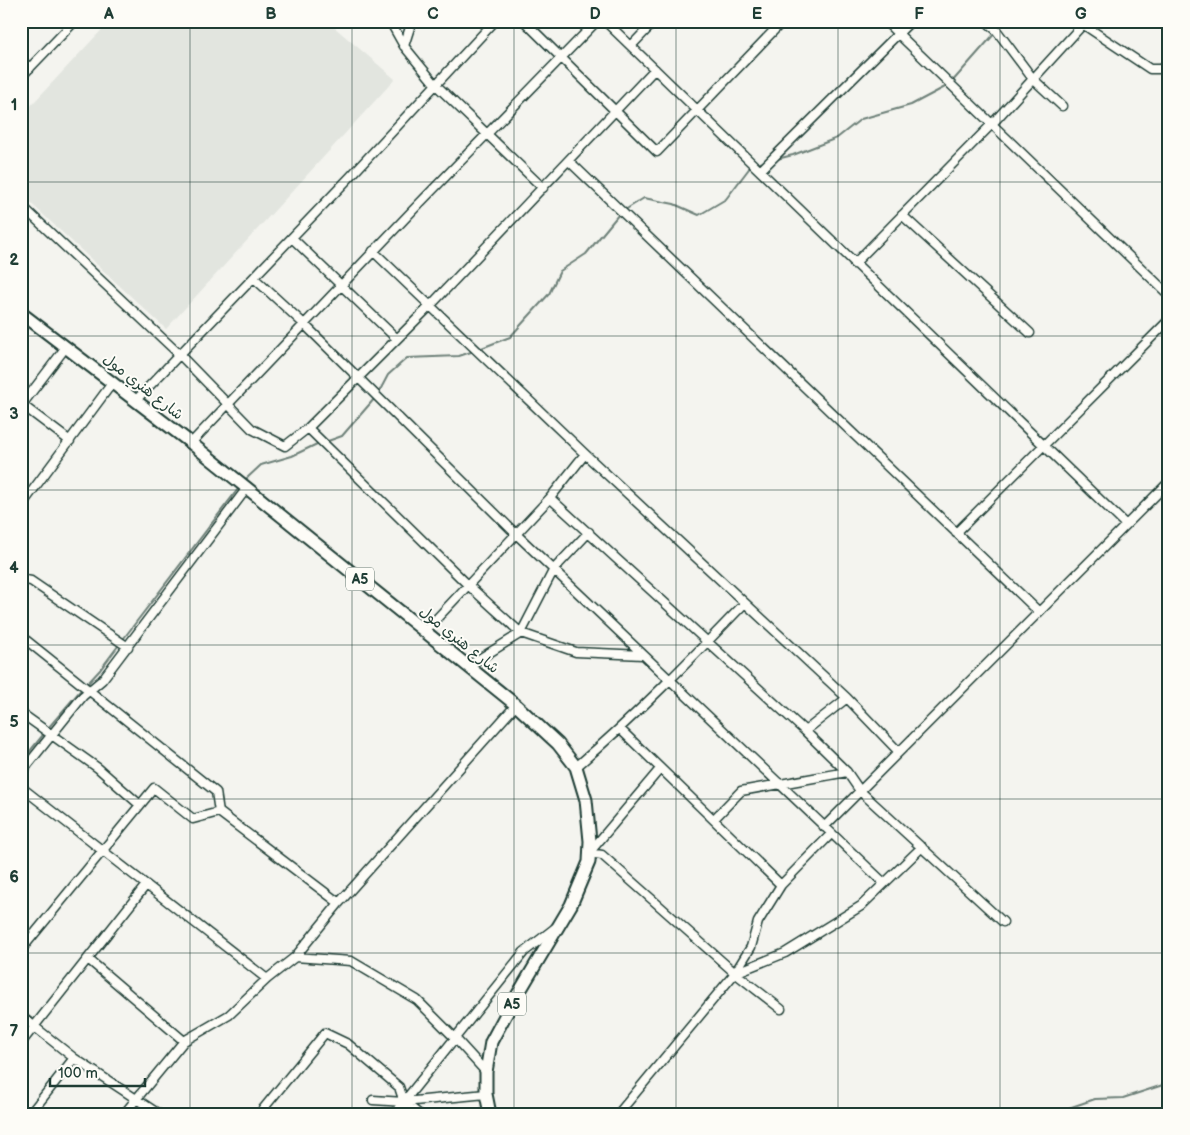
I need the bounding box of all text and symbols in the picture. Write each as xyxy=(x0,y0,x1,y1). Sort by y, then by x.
text: A xyxy=(103,5,114,24)
text: B xyxy=(265,5,277,24)
text: C xyxy=(427,5,439,24)
text: D xyxy=(589,5,601,24)
text: E xyxy=(752,5,762,24)
text: F xyxy=(914,5,924,24)
text: G xyxy=(1075,5,1087,24)
text: 1 xyxy=(11,96,17,115)
text: 2 xyxy=(9,251,19,270)
street label: شارع هنري مول xyxy=(98,350,187,425)
text: 3 xyxy=(9,405,19,424)
text: 4 xyxy=(9,559,19,578)
road number: A5 xyxy=(346,568,374,590)
street label: شارع هنري مول xyxy=(415,602,503,679)
text: 5 xyxy=(9,713,19,732)
text: 6 xyxy=(9,868,19,887)
road number: A5 xyxy=(498,992,526,1016)
text: 7 xyxy=(10,1022,19,1041)
scale bar xyxy=(50,1055,145,1087)
text: 100 m xyxy=(58,1064,98,1083)

